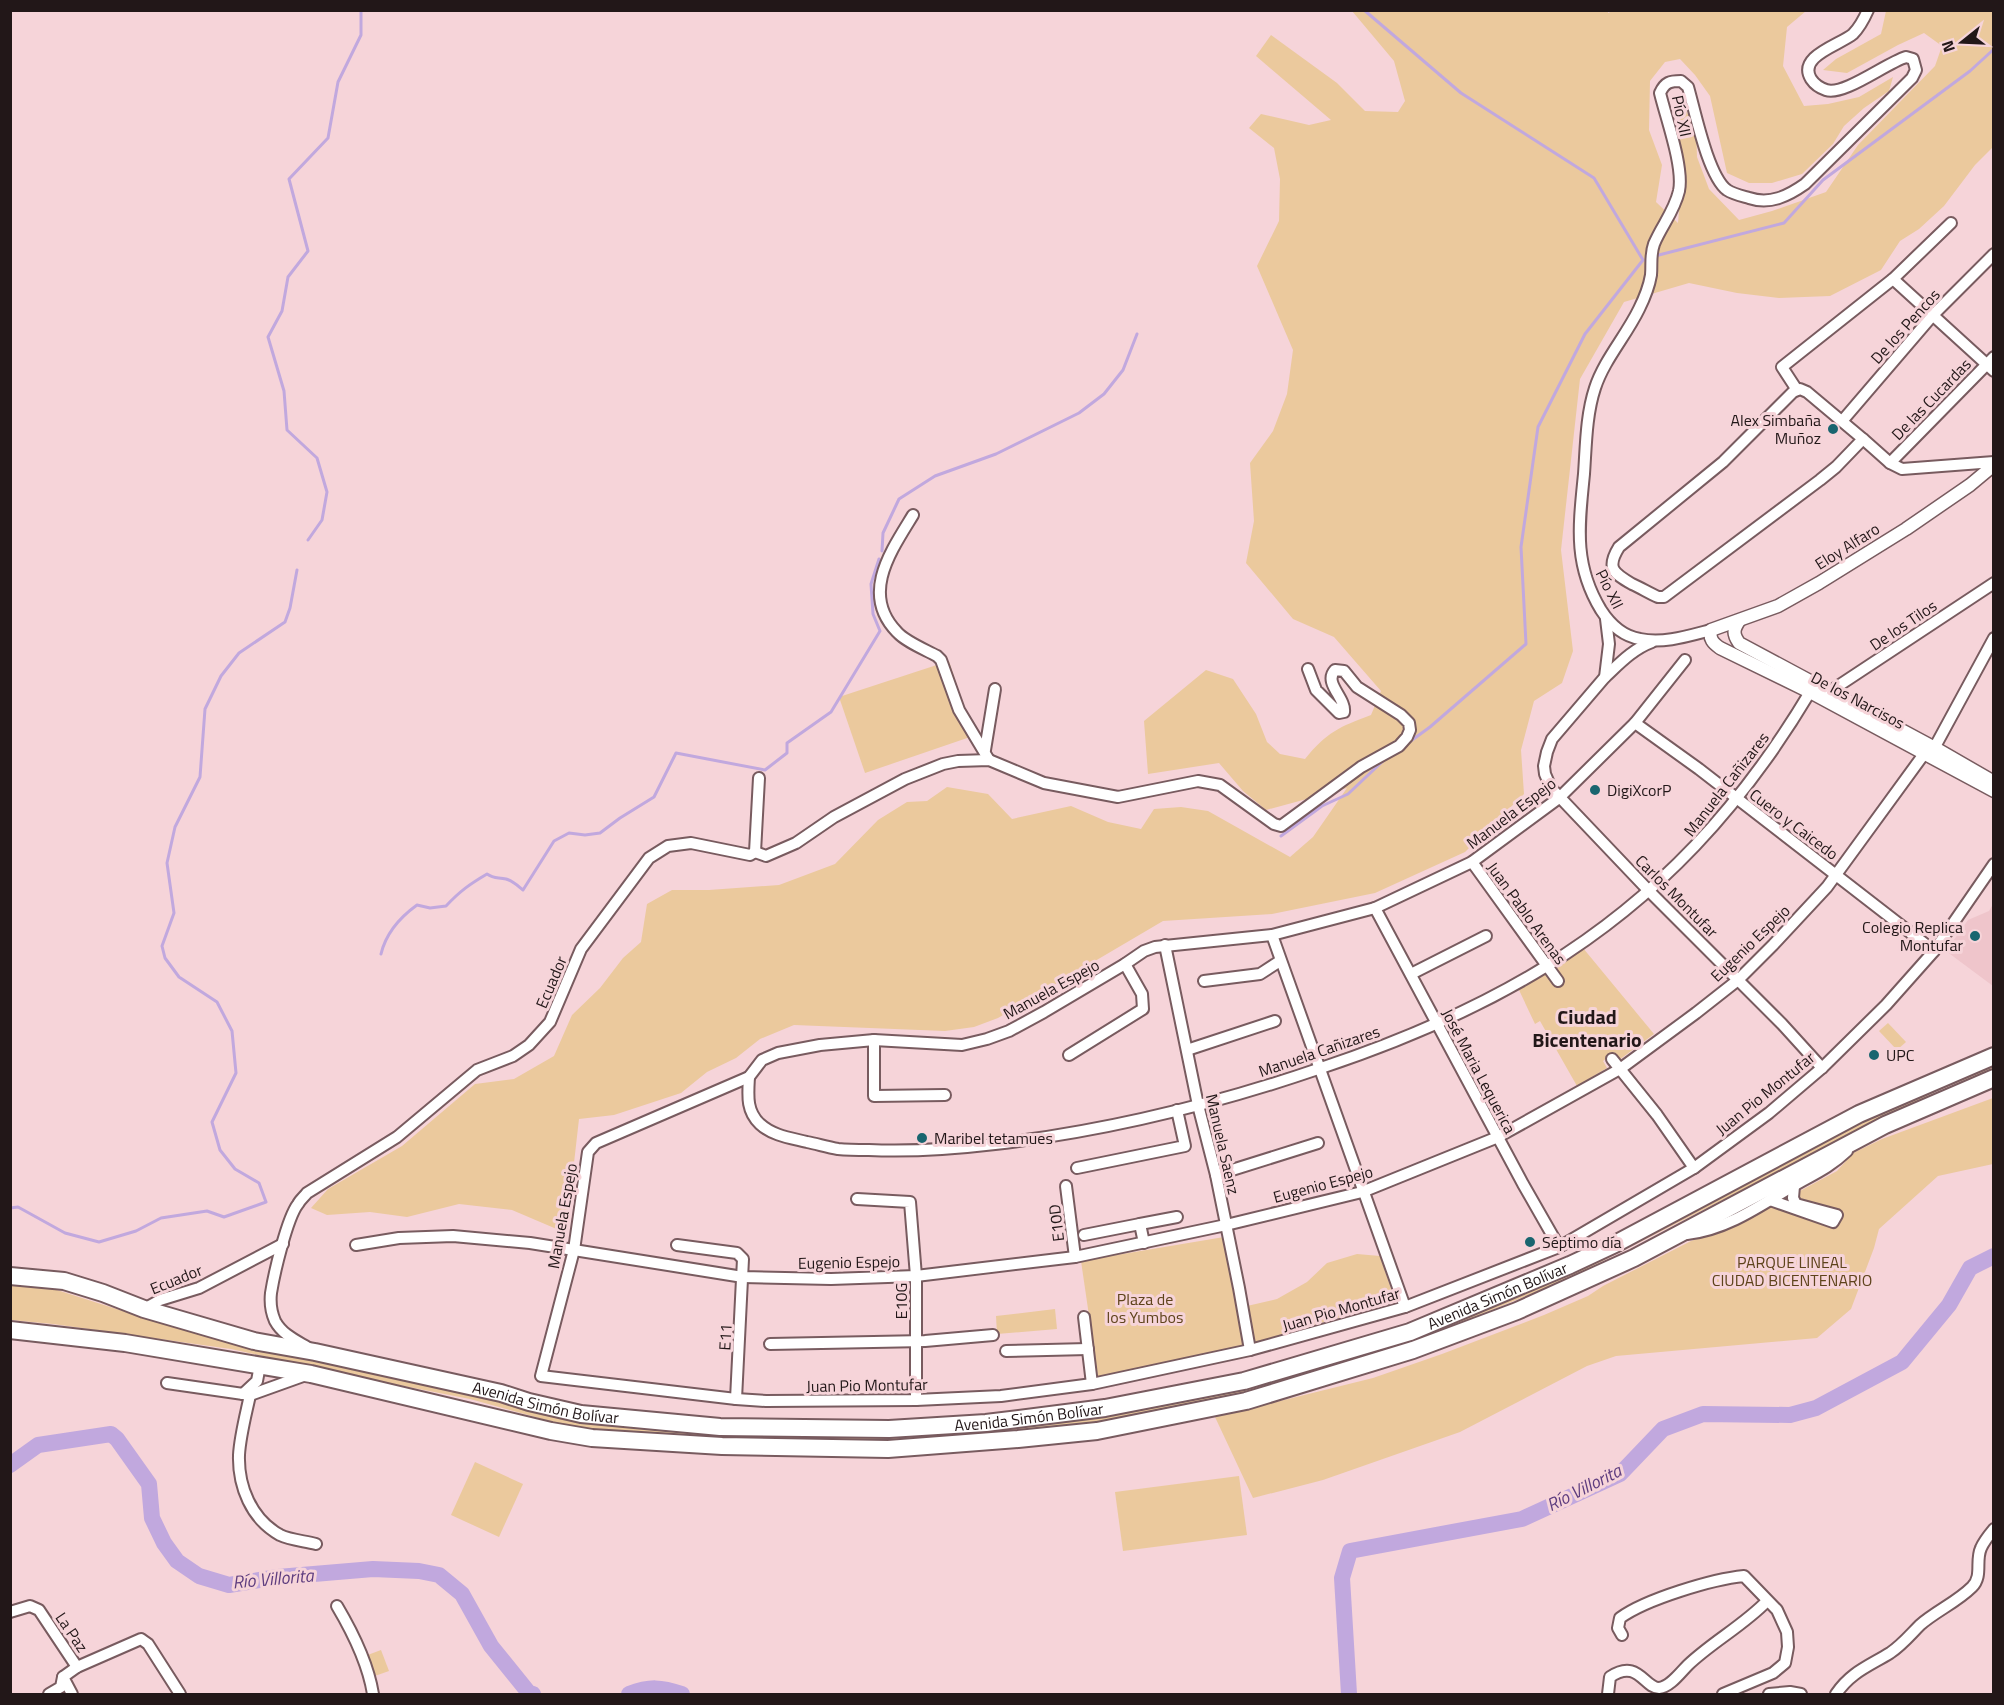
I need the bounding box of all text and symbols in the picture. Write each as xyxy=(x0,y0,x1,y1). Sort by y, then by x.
north arrow xyxy=(1932,12,1992,72)
text: N xyxy=(1935,38,1961,56)
street label: Pío XII xyxy=(1666,93,1698,139)
street label: De los Pencos xyxy=(1865,283,1945,369)
street label: De las Cucardas xyxy=(1886,353,1976,445)
place label: Alex Simbaña Muñoz xyxy=(1730,408,1821,450)
marker: Alex Simbaña Muñoz xyxy=(1826,422,1840,436)
street label: Eloy Alfaro xyxy=(1810,517,1884,575)
street label: Pío XII xyxy=(1590,565,1630,613)
street label: De los Tilos xyxy=(1865,594,1941,656)
street label: De los Narcisos xyxy=(1807,665,1909,735)
street label: Manuela Cañizares xyxy=(1677,727,1775,841)
street label: Manuela Espejo xyxy=(1461,771,1561,855)
place label: DigiXcorP xyxy=(1607,778,1672,802)
marker: DigiXcorP xyxy=(1588,783,1602,797)
street label: Cuero y Caicedo xyxy=(1745,783,1843,865)
street label: Carlos Montufar xyxy=(1630,849,1724,943)
street label: Juan Pablo Arenas xyxy=(1481,857,1573,969)
street label: Eugenio Espejo xyxy=(1705,899,1795,987)
place label: Colegio Replica Montufar xyxy=(1862,915,1963,957)
marker: Colegio Replica Montufar xyxy=(1968,929,1982,943)
street label: Ecuador xyxy=(529,952,573,1012)
street label: Manuela Espejo xyxy=(999,953,1103,1025)
district label: Ciudad Bicentenario xyxy=(1532,1001,1642,1055)
street label: José Maria Lequerica xyxy=(1436,1004,1522,1138)
street label: Manuela Cañizares xyxy=(1255,1019,1383,1083)
place label: UPC xyxy=(1886,1043,1915,1067)
street label: Juan Pio Montufar xyxy=(1710,1045,1820,1141)
marker: UPC xyxy=(1867,1048,1881,1062)
street label: Manuela Saenz xyxy=(1200,1091,1246,1197)
place label: Maribel tetamues xyxy=(934,1126,1053,1150)
marker: Maribel tetamues xyxy=(915,1131,929,1145)
street label: Eugenio Espejo xyxy=(1270,1159,1376,1209)
street label: Manuela Espejo xyxy=(541,1161,583,1271)
street label: E10D xyxy=(1042,1203,1070,1243)
place label: Séptimo día xyxy=(1542,1230,1622,1254)
marker: Séptimo día xyxy=(1523,1235,1537,1249)
street label: Eugenio Espejo xyxy=(798,1249,900,1275)
park label: PARQUE LINEAL CIUDAD BICENTENARIO xyxy=(1712,1250,1872,1292)
street label: Avenida Simón Bolívar xyxy=(1424,1255,1572,1335)
street label: Ecuador xyxy=(146,1257,206,1300)
street label: Juan Pio Montufar xyxy=(1279,1281,1403,1337)
street label: E10G xyxy=(889,1283,913,1319)
park label: Plaza de los Yumbos xyxy=(1107,1287,1183,1329)
street label: E11 xyxy=(712,1323,738,1351)
street label: Juan Pio Montufar xyxy=(806,1372,928,1398)
street label: Avenida Simón Bolívar xyxy=(470,1375,621,1430)
street label: Avenida Simón Bolívar xyxy=(954,1396,1105,1437)
water label: Río Villorita xyxy=(1542,1457,1627,1518)
water label: Río Villorita xyxy=(231,1561,315,1595)
street label: La Paz xyxy=(50,1607,94,1657)

